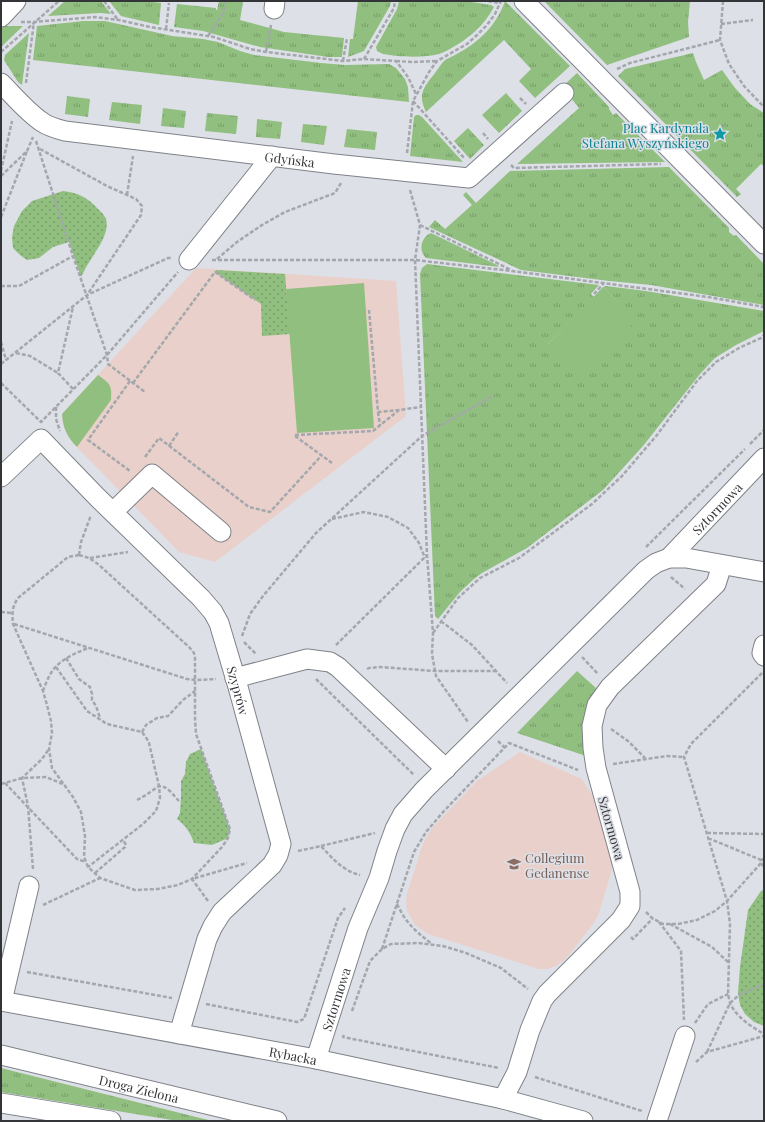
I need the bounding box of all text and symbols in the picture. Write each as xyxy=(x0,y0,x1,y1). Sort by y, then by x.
place label: Plac Kardynała Stefana Wyszyńskiego xyxy=(582,119,710,151)
place icon: Plac Kardynała Stefana Wyszyńskiego xyxy=(712,126,728,142)
street label: Gdyńska xyxy=(264,147,316,170)
street label: Sztormowa xyxy=(688,478,746,538)
street label: Szyprów xyxy=(224,664,254,717)
street label: Sztormowa xyxy=(595,794,629,862)
place label: Collegium Gedanense xyxy=(525,849,590,881)
school or university icon: Collegium Gedanense xyxy=(506,856,522,872)
street label: Sztormowa xyxy=(317,965,354,1033)
street label: Rybacka xyxy=(268,1042,319,1068)
street label: Droga Zielona xyxy=(98,1070,181,1106)

